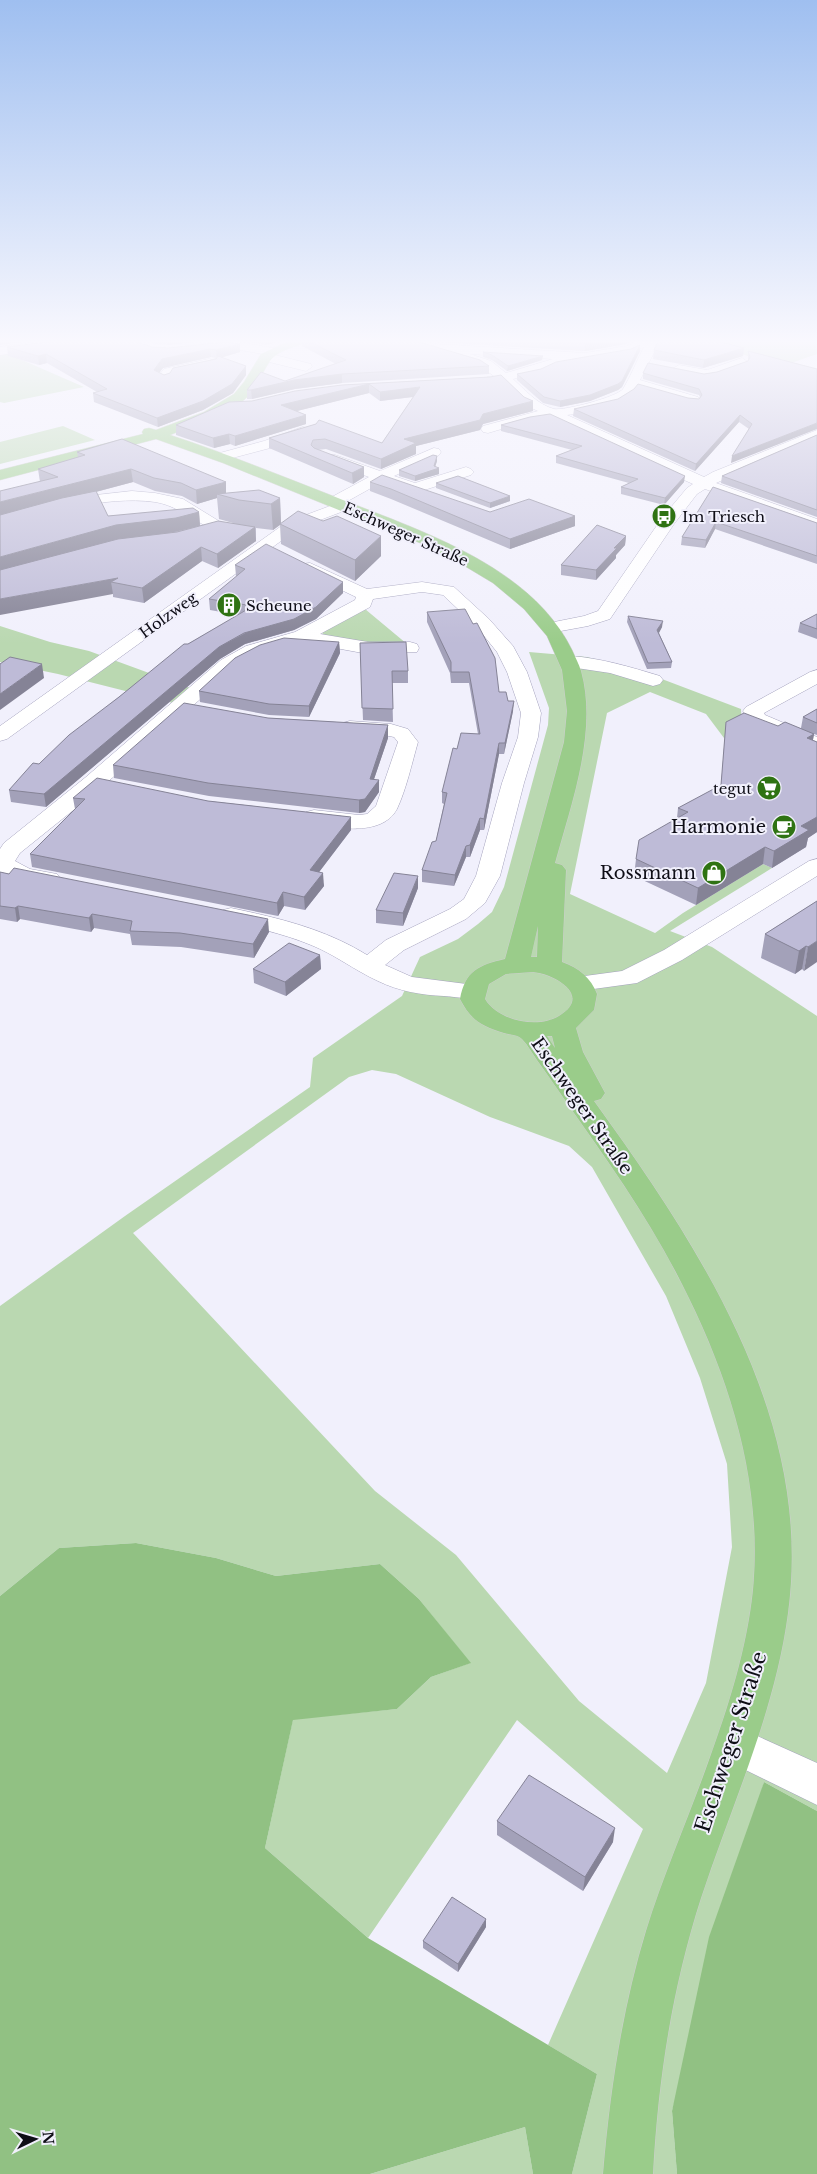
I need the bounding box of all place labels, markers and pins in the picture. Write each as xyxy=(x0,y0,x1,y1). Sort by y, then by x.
bus stop icon: Im Triesch xyxy=(651,503,677,529)
place label: Im Triesch xyxy=(682,507,765,526)
building icon: Scheune xyxy=(216,592,242,618)
place label: Scheune xyxy=(246,596,312,615)
supermarket icon: tegut xyxy=(756,775,782,801)
place label: tegut xyxy=(713,779,752,798)
cafe icon: Harmonie xyxy=(771,814,797,840)
place label: Harmonie xyxy=(671,816,766,838)
shop icon: Rossmann xyxy=(701,860,727,886)
place label: Rossmann xyxy=(600,862,696,884)

